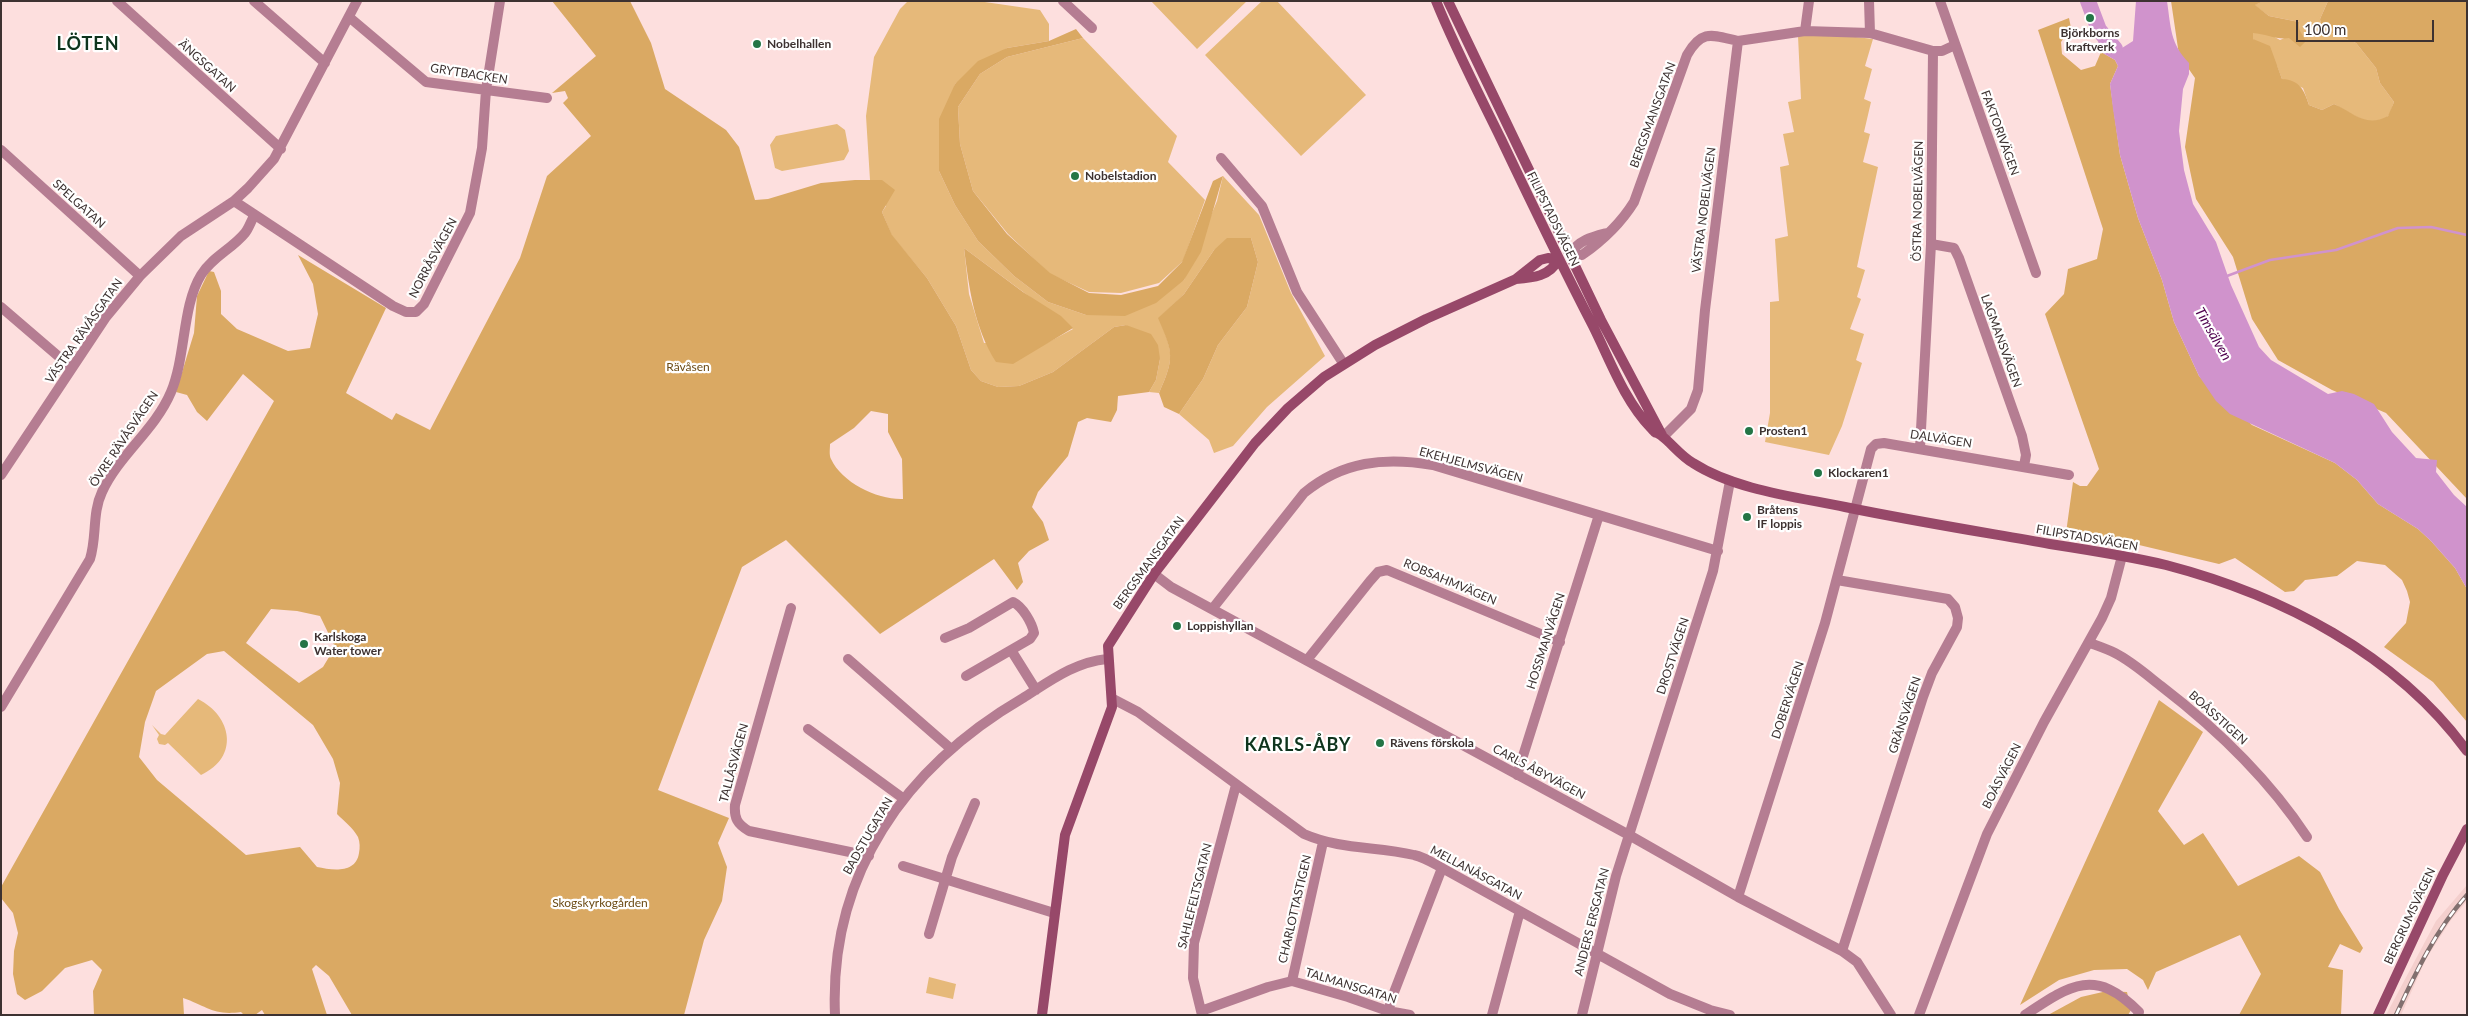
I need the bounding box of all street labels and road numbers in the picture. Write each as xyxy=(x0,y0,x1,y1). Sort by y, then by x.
street label: ÄNGSGATAN xyxy=(175,37,239,95)
street label: BERGSMANSGATAN xyxy=(1627,60,1679,170)
street label: GRYTBACKEN xyxy=(429,61,509,87)
street label: FAKTORIVÄGEN xyxy=(1978,88,2022,178)
street label: ÖSTRA NOBELVÄGEN xyxy=(1910,141,1926,261)
street label: VÄSTRA NOBELVÄGEN xyxy=(1689,146,1719,274)
street label: FILIPSTADSVÄGEN xyxy=(1524,169,1582,269)
street label: SPELGATAN xyxy=(50,177,108,231)
street label: NORRÅSVÄGEN xyxy=(406,216,460,300)
street label: VÄSTRA RÄVÅSGATAN xyxy=(42,276,126,386)
street label: LAGMANSVÄGEN xyxy=(1978,293,2024,389)
street label: ÖVRE RÄVÅSVÄGEN xyxy=(87,388,161,490)
street label: DALVÄGEN xyxy=(1909,427,1973,451)
street label: EKEHJELMSVÄGEN xyxy=(1418,444,1524,486)
street label: BERGSMANSGATAN xyxy=(1110,514,1188,612)
street label: FILIPSTADSVÄGEN xyxy=(2035,522,2139,554)
street label: ROBSAHMVÄGEN xyxy=(1401,556,1499,608)
street label: HOSSMANVÄGEN xyxy=(1524,591,1568,691)
street label: DROSTVÄGEN xyxy=(1654,616,1692,696)
street label: DOBERVÄGEN xyxy=(1769,659,1807,741)
street label: GRÄNSVÄGEN xyxy=(1886,675,1924,755)
street label: BOÅSSTIGEN xyxy=(2186,688,2250,748)
street label: TALLÅSVÄGEN xyxy=(717,722,751,804)
street label: BOÅSVÄGEN xyxy=(1979,741,2025,811)
street label: CARLS ÅBYVÄGEN xyxy=(1490,742,1588,802)
street label: BADSTUGATAN xyxy=(840,795,896,877)
street label: SAHLEFELTSGATAN xyxy=(1175,842,1215,950)
street label: MELLANÅSGATAN xyxy=(1428,843,1524,903)
street label: CHARLOTTASTIGEN xyxy=(1275,853,1315,965)
street label: BERGRUMSVÄGEN xyxy=(2381,865,2439,967)
street label: ANDERS ERSGATAN xyxy=(1572,866,1612,978)
street label: TALMANSGATAN xyxy=(1303,965,1399,1007)

